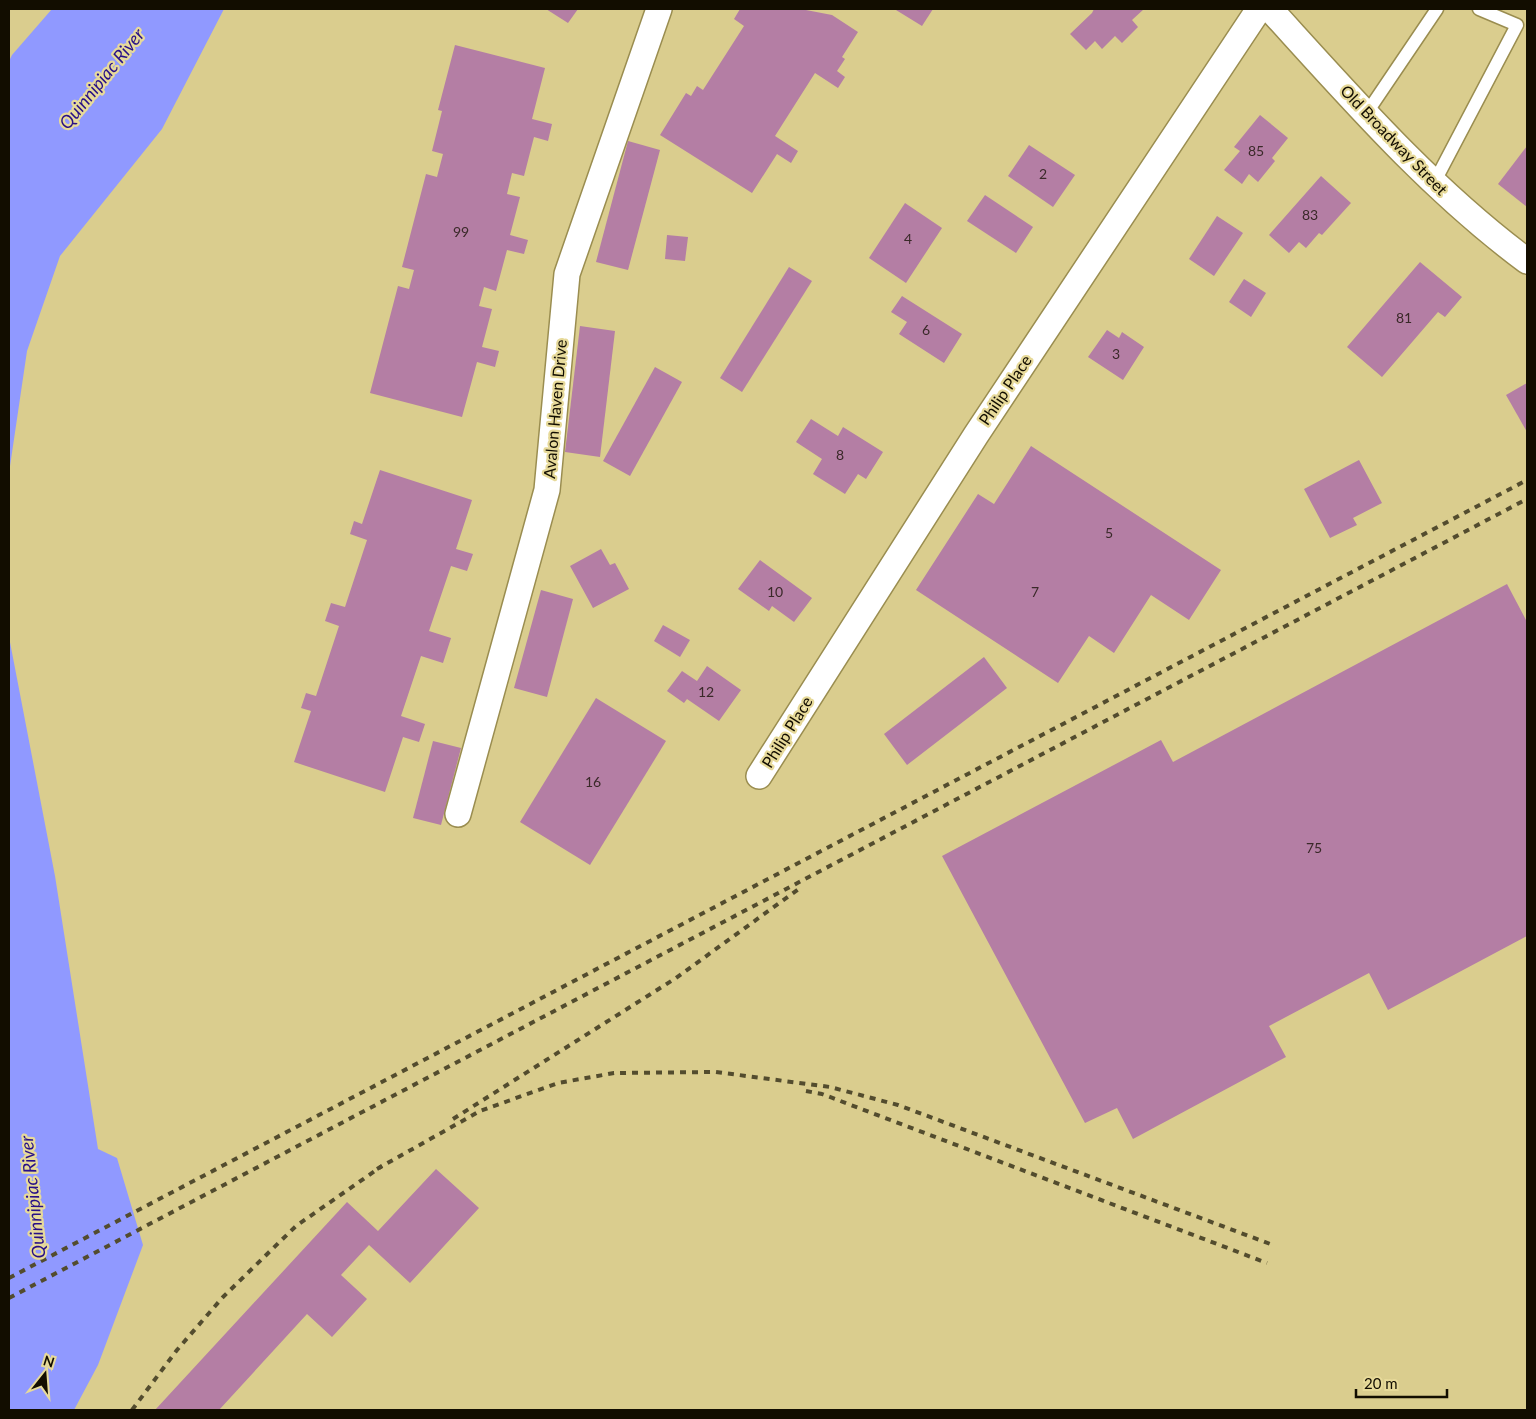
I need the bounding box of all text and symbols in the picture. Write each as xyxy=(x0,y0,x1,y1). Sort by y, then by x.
water label: Quinnipiac River xyxy=(54,23,149,133)
street label: Old Broadway Street xyxy=(1337,81,1452,199)
house number: 85 xyxy=(1248,142,1264,159)
house number: 2 xyxy=(1039,165,1047,182)
house number: 83 xyxy=(1302,206,1318,223)
house number: 99 xyxy=(453,223,469,240)
house number: 4 xyxy=(904,230,912,247)
house number: 81 xyxy=(1396,309,1412,326)
house number: 6 xyxy=(922,321,930,338)
street label: Avalon Haven Drive xyxy=(539,339,570,479)
house number: 3 xyxy=(1112,345,1120,362)
street label: Philip Place xyxy=(974,351,1035,428)
house number: 8 xyxy=(836,446,844,463)
house number: 5 xyxy=(1105,524,1113,541)
house number: 10 xyxy=(767,583,783,600)
house number: 7 xyxy=(1031,583,1039,600)
house number: 12 xyxy=(698,683,714,700)
street label: Philip Place xyxy=(757,693,816,771)
house number: 16 xyxy=(585,773,601,790)
house number: 75 xyxy=(1306,839,1322,856)
water label: Quinnipiac River xyxy=(15,1134,49,1260)
north arrow xyxy=(20,1349,70,1399)
text: N xyxy=(41,1351,57,1371)
scale bar xyxy=(1356,1366,1447,1398)
text: 20 m xyxy=(1364,1374,1398,1392)

